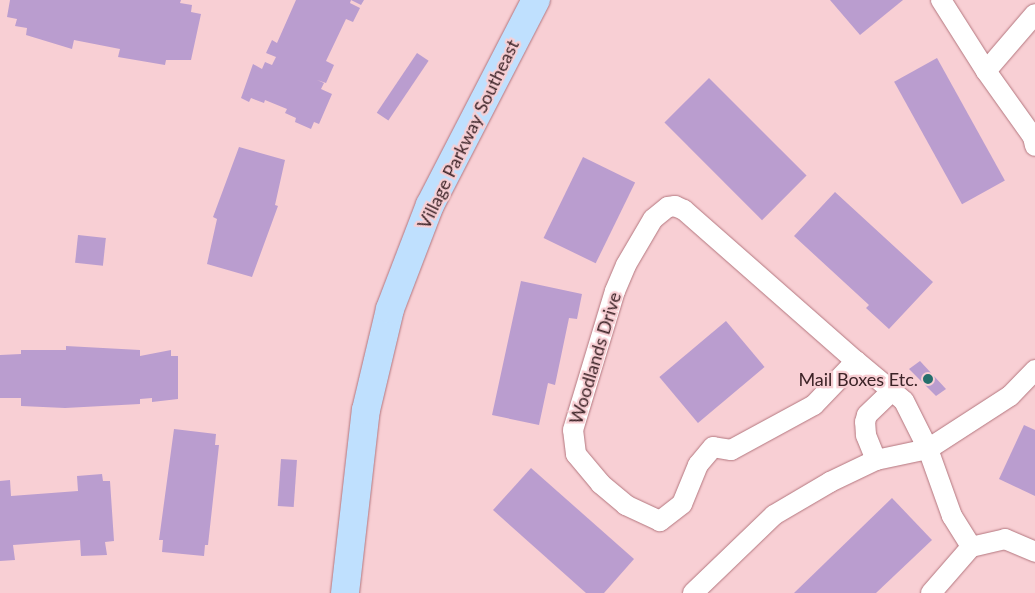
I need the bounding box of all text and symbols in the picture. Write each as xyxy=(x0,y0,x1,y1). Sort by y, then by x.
street label: Village Parkway Southeast xyxy=(413,36,523,232)
street label: Woodlands Drive xyxy=(565,289,625,427)
place label: Mail Boxes Etc. xyxy=(798,368,918,390)
marker: Mail Boxes Etc. xyxy=(922,373,934,385)

